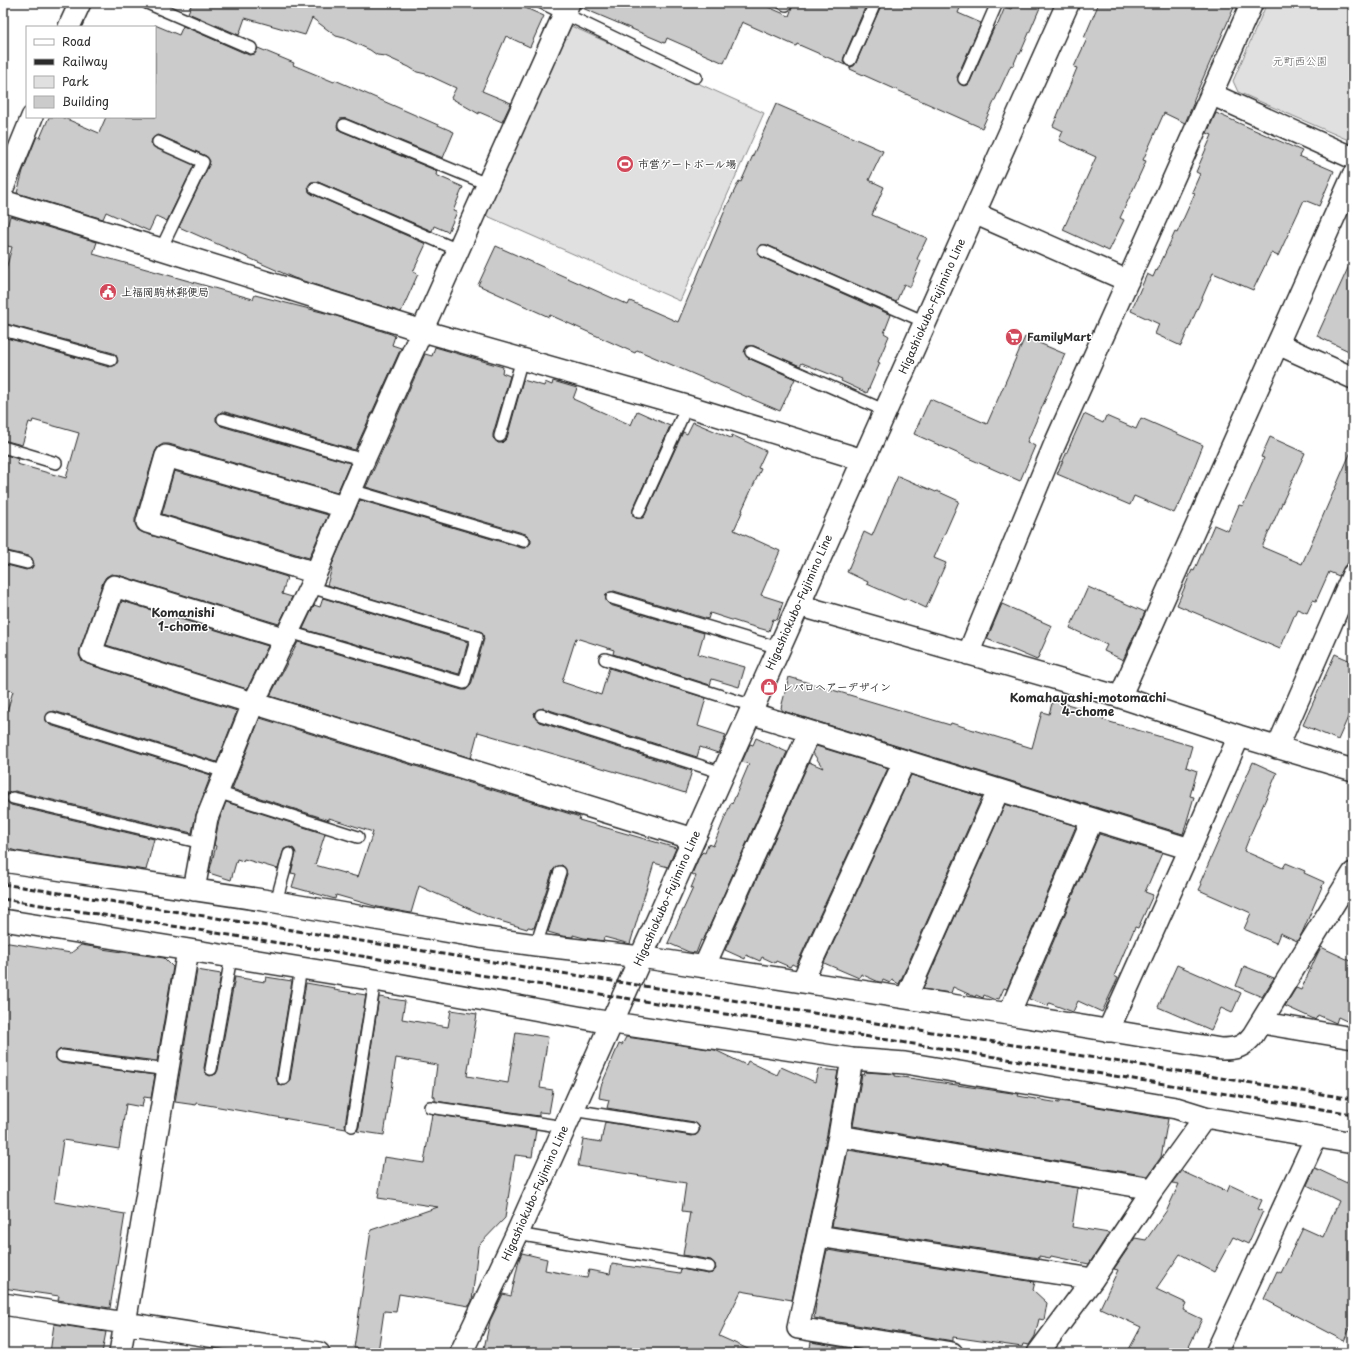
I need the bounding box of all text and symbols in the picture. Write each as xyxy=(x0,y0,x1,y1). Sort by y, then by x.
legend xyxy=(26,26,156,118)
text: Road xyxy=(62,32,91,50)
text: Railway xyxy=(62,52,108,70)
park label: 元町西公園 xyxy=(1273,52,1328,69)
text: Park xyxy=(62,72,89,90)
text: Building xyxy=(62,92,109,110)
sports icon: 市営ゲートボール場 xyxy=(615,154,635,174)
place label: 市営ゲートボール場 xyxy=(638,155,737,172)
street label: Higashiokubo-Fujimino Line xyxy=(894,235,969,376)
public building icon: 上福岡駒林郵便局 xyxy=(98,282,118,302)
place label: 上福岡駒林郵便局 xyxy=(121,283,209,300)
supermarket icon: FamilyMart xyxy=(1004,327,1024,347)
place label: FamilyMart xyxy=(1027,328,1092,345)
street label: Higashiokubo-Fujimino Line xyxy=(761,531,836,672)
district label: Komanishi 1-chome xyxy=(151,603,215,635)
shop icon: レパロヘアーデザイン xyxy=(759,677,779,697)
place label: レパロヘアーデザイン xyxy=(782,678,891,695)
district label: Komahayashi-motomachi 4-chome xyxy=(1010,688,1167,720)
street label: Higashiokubo-Fujimino Line xyxy=(629,827,704,968)
street label: Higashiokubo-Fujimino Line xyxy=(497,1122,572,1263)

